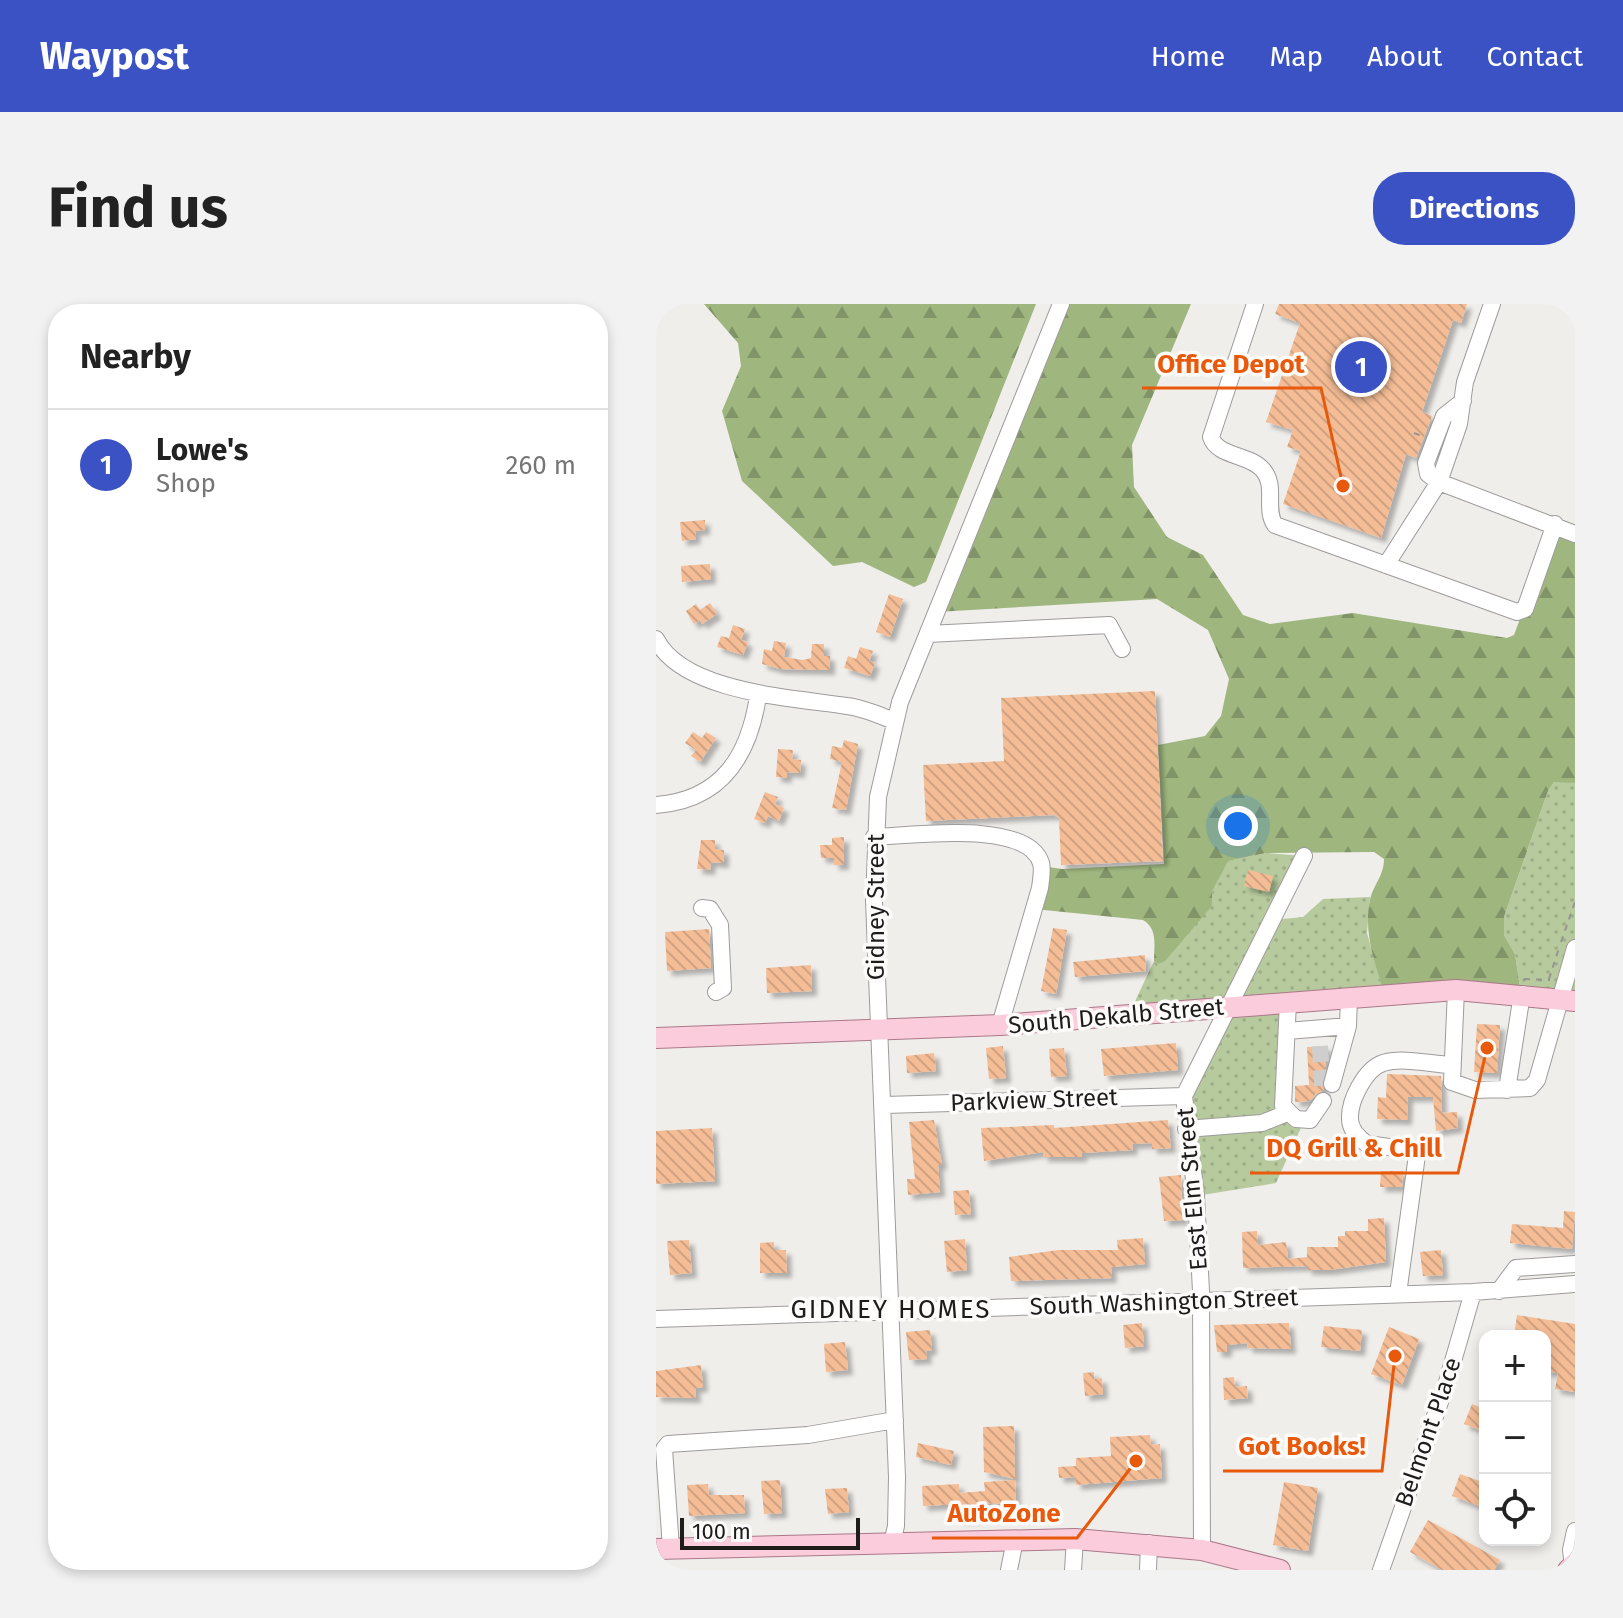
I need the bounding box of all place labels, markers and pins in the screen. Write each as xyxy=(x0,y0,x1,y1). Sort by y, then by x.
pin: 1 xyxy=(1335,337,1387,397)
callout: Office Depot xyxy=(1142,338,1321,388)
callout: DQ Grill & Chill xyxy=(1250,1123,1458,1173)
callout: Got Books! xyxy=(1223,1421,1382,1471)
callout: AutoZone xyxy=(932,1488,1077,1538)

